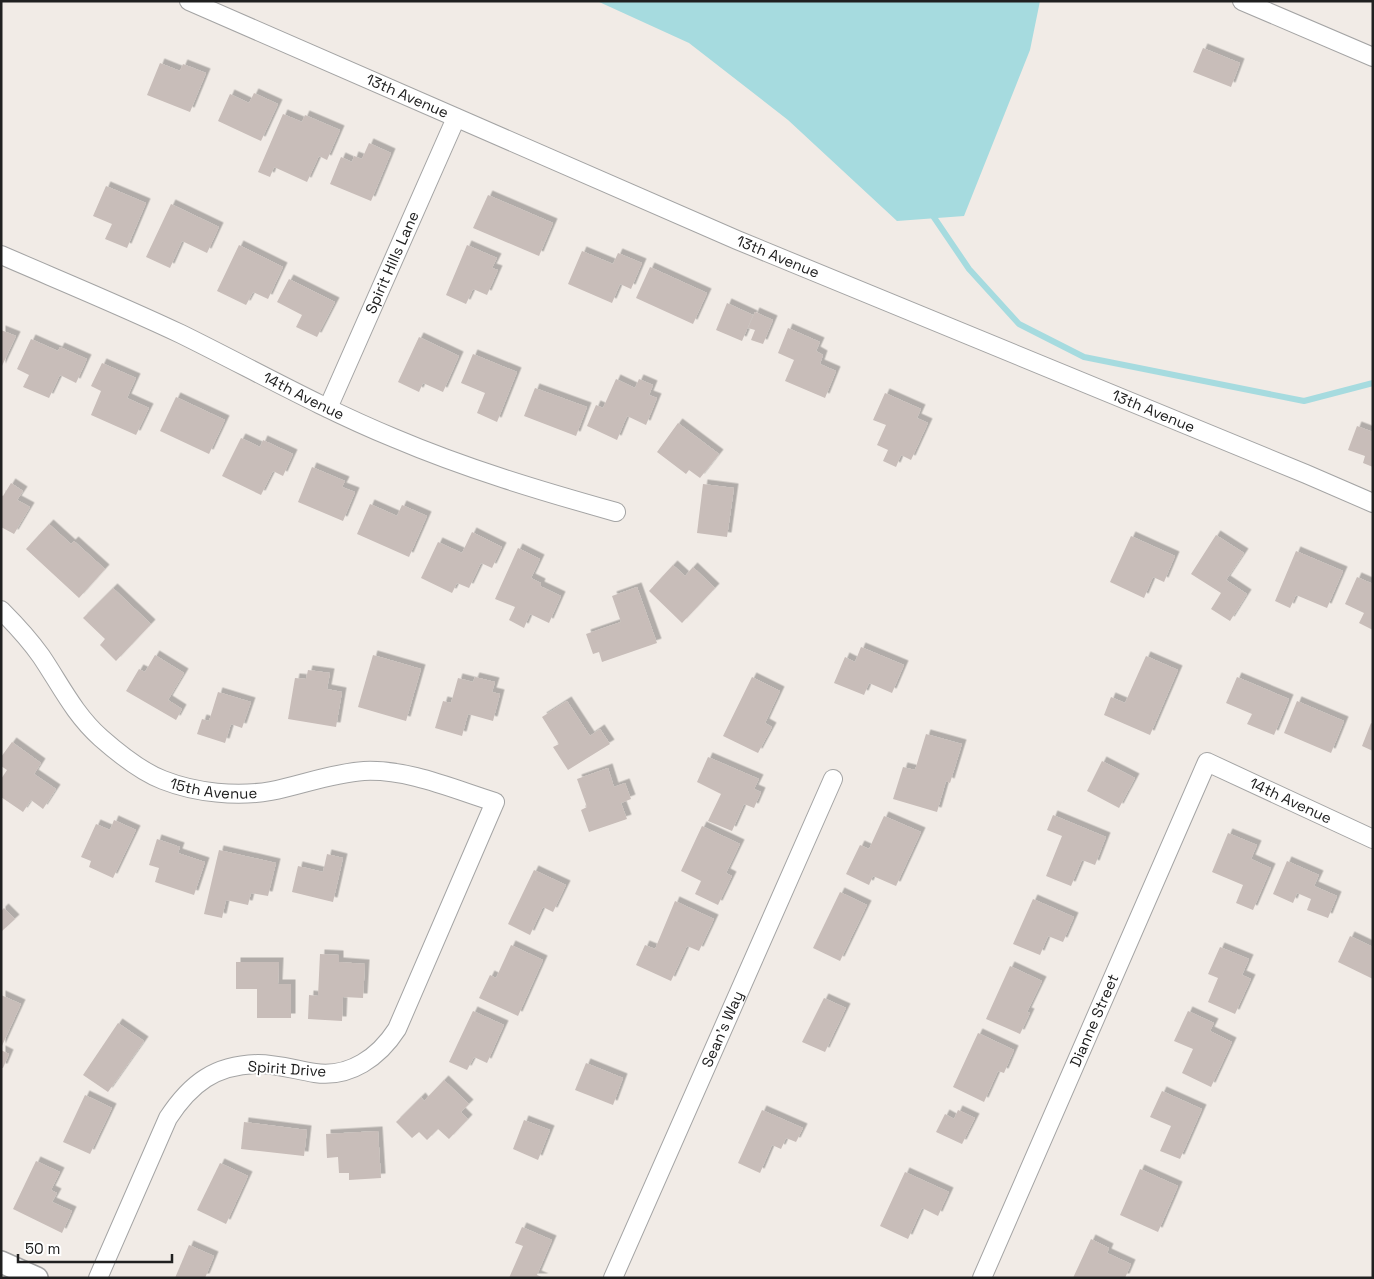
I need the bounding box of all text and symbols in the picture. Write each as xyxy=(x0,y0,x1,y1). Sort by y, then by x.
street label: 13th Avenue xyxy=(363,69,452,122)
street label: Spirit Hills Lane xyxy=(361,208,423,317)
street label: 13th Avenue xyxy=(734,231,822,282)
street label: 14th Avenue xyxy=(260,367,348,424)
street label: 13th Avenue xyxy=(1109,385,1198,436)
street label: 15th Avenue xyxy=(167,773,258,803)
street label: 14th Avenue xyxy=(1247,773,1335,828)
street label: Dianne Street xyxy=(1065,971,1122,1070)
street label: Sean's Way xyxy=(697,988,747,1070)
street label: Spirit Drive xyxy=(247,1056,327,1081)
scale bar xyxy=(18,1232,171,1264)
text: 50 m xyxy=(25,1239,60,1258)

